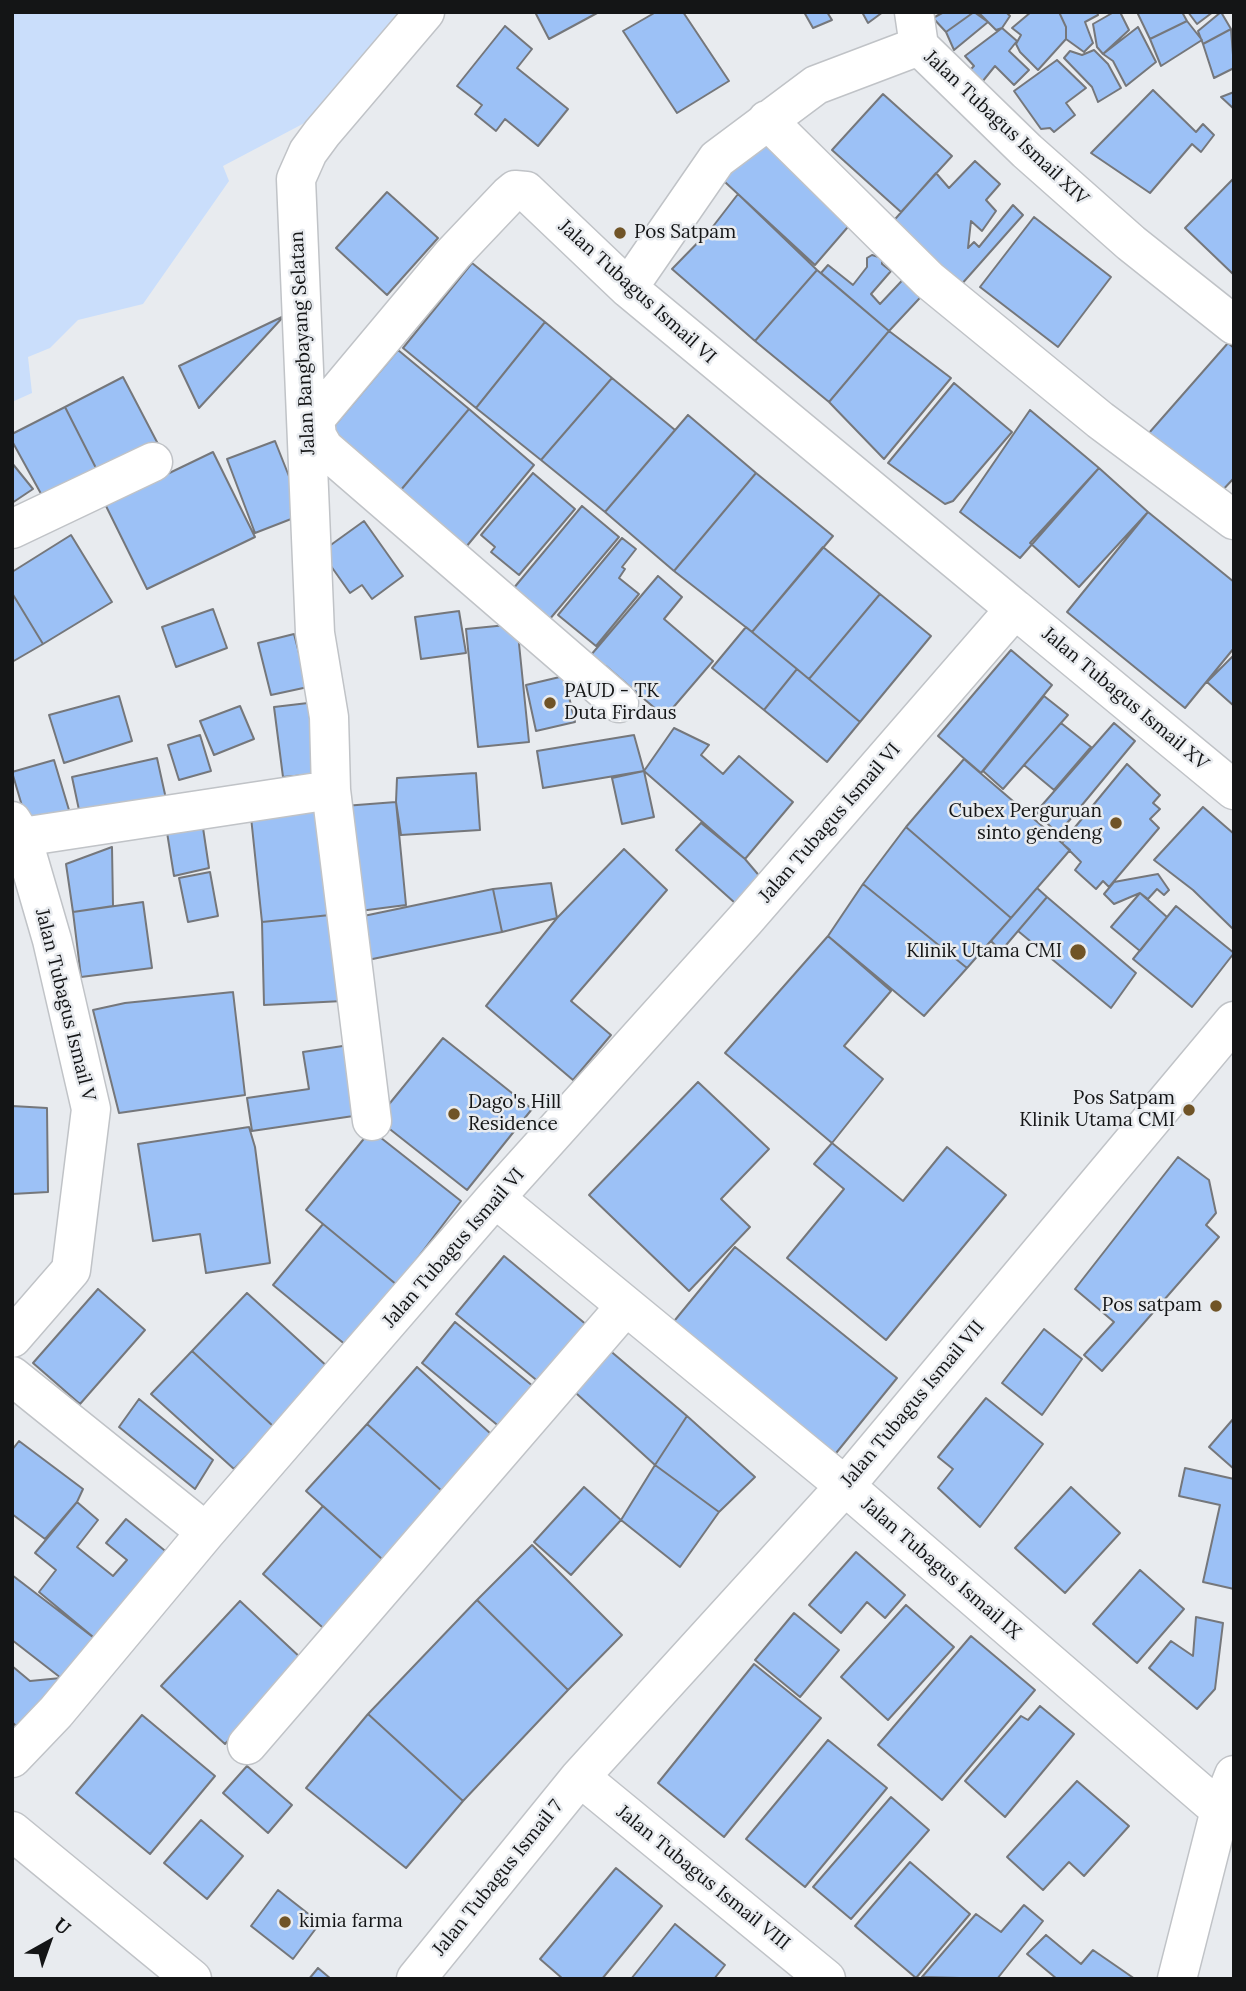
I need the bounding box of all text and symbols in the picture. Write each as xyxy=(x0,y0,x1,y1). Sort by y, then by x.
street label: Jalan Tubagus Ismail XIV xyxy=(919,46,1093,210)
street label: Jalan Tubagus Ismail VI xyxy=(554,215,720,369)
place label: Pos Satpam xyxy=(634,222,736,244)
marker: Pos Satpam xyxy=(612,225,628,241)
street label: Jalan Bangbayang Selatan xyxy=(286,230,320,456)
street label: Jalan Tubagus Ismail XV xyxy=(1037,623,1213,775)
place label: PAUD - TK Duta Firdaus xyxy=(564,681,677,725)
marker: PAUD - TK Duta Firdaus xyxy=(542,695,558,711)
street label: Jalan Tubagus Ismail VI xyxy=(755,739,905,907)
place label: Cubex Perguruan sinto gendeng xyxy=(949,801,1102,845)
marker: Cubex Perguruan sinto gendeng xyxy=(1108,815,1124,831)
street label: Jalan Tubagus Ismail V xyxy=(30,906,100,1104)
place label: Klinik Utama CMI xyxy=(906,941,1062,963)
marker: Klinik Utama CMI xyxy=(1068,942,1088,962)
place label: Pos Satpam Klinik Utama CMI xyxy=(1019,1088,1175,1132)
place label: Dago's Hill Residence xyxy=(468,1092,561,1136)
marker: Pos Satpam Klinik Utama CMI xyxy=(1181,1102,1197,1118)
marker: Dago's Hill Residence xyxy=(446,1106,462,1122)
street label: Jalan Tubagus Ismail VI xyxy=(379,1164,529,1332)
place label: Pos satpam xyxy=(1102,1295,1202,1317)
marker: Pos satpam xyxy=(1208,1298,1224,1314)
street label: Jalan Tubagus Ismail VII xyxy=(837,1316,989,1492)
street label: Jalan Tubagus Ismail IX xyxy=(857,1494,1025,1644)
street label: Jalan Tubagus Ismail 7 xyxy=(428,1795,568,1961)
street label: Jalan Tubagus Ismail VIII xyxy=(612,1801,794,1955)
north arrow xyxy=(14,1907,84,1977)
place label: kimia farma xyxy=(299,1911,403,1933)
text: U xyxy=(49,1912,76,1940)
marker: kimia farma xyxy=(277,1914,293,1930)

